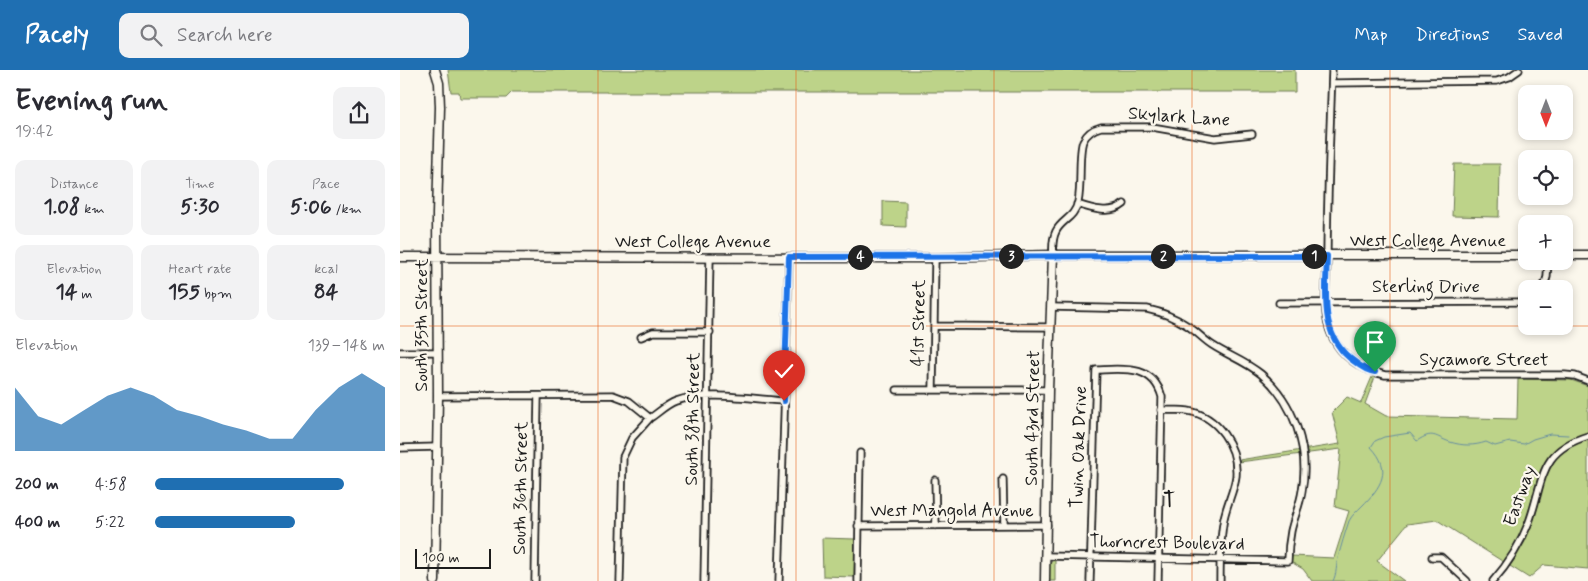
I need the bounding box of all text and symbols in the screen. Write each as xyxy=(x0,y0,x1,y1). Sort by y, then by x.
search box xyxy=(119,13,469,58)
text: Pacely xyxy=(25,20,89,51)
icon: search xyxy=(137,21,165,49)
text: Search here xyxy=(177,23,273,48)
text: Map xyxy=(1355,23,1388,47)
text: Directions xyxy=(1416,23,1490,47)
text: Saved xyxy=(1518,23,1563,47)
text: Evening run xyxy=(15,83,168,120)
north arrow xyxy=(1518,85,1572,140)
map controls xyxy=(1518,85,1573,335)
button: share xyxy=(333,87,385,139)
street label: Skylark Lane xyxy=(1127,101,1231,133)
text: 19:42 xyxy=(15,121,54,142)
button: locate xyxy=(1518,150,1573,205)
text: Distance xyxy=(49,175,99,193)
text: Time xyxy=(185,175,215,193)
text: Pace xyxy=(312,175,340,193)
text: 1.08 xyxy=(43,193,80,221)
text: 5:30 xyxy=(180,193,220,221)
text: 5:06 xyxy=(290,193,332,221)
text: km xyxy=(80,200,105,218)
text: /km xyxy=(332,200,362,218)
button: + xyxy=(1518,215,1573,270)
street label: West College Avenue xyxy=(1350,229,1506,253)
street label: West College Avenue xyxy=(615,230,771,254)
pin: 4 xyxy=(848,244,872,270)
pin: 3 xyxy=(998,244,1024,268)
pin: 2 xyxy=(1150,244,1176,268)
pin: 1 xyxy=(1302,244,1326,268)
text: 3 xyxy=(1008,247,1015,265)
text: 2 xyxy=(1160,247,1167,265)
text: 1 xyxy=(1311,247,1318,265)
text: 4 xyxy=(856,248,865,266)
street label: South 35th Street xyxy=(410,258,434,392)
text: Elevation xyxy=(46,260,102,278)
text: Heart rate xyxy=(169,260,231,278)
text: kcal xyxy=(314,260,338,278)
street label: Sterling Drive xyxy=(1372,275,1480,301)
text: 14 xyxy=(55,278,78,306)
text: 155 xyxy=(168,278,200,306)
text: 84 xyxy=(314,278,338,306)
street label: 41st Street xyxy=(906,279,932,367)
button: − xyxy=(1518,280,1573,335)
text: m xyxy=(78,285,93,303)
text: bpm xyxy=(200,285,232,303)
pin xyxy=(1354,321,1396,372)
icon: arrive xyxy=(1361,328,1389,356)
text: Elevation xyxy=(15,335,78,356)
text: 139–148 m xyxy=(308,335,385,356)
street label: Sycamore Street xyxy=(1419,348,1549,372)
pin xyxy=(763,350,805,401)
street label: South 43rd Street xyxy=(1020,350,1046,486)
street label: South 38th Street xyxy=(680,352,706,486)
icon: check xyxy=(770,357,798,385)
street label: Twin Oak Drive xyxy=(1065,385,1093,509)
street label: South 36th Street xyxy=(508,421,534,555)
street label: Eastway xyxy=(1498,462,1542,530)
text: 200 m xyxy=(15,474,59,495)
text: 4:58 xyxy=(95,474,127,495)
district label: T xyxy=(1163,488,1175,513)
street label: West Mangold Avenue xyxy=(870,499,1034,524)
text: 400 m xyxy=(15,512,60,533)
text: 5:22 xyxy=(95,512,125,533)
street label: Thorncrest Boulevard xyxy=(1089,530,1245,556)
scale bar xyxy=(415,546,491,569)
text: 100 m xyxy=(422,549,460,567)

